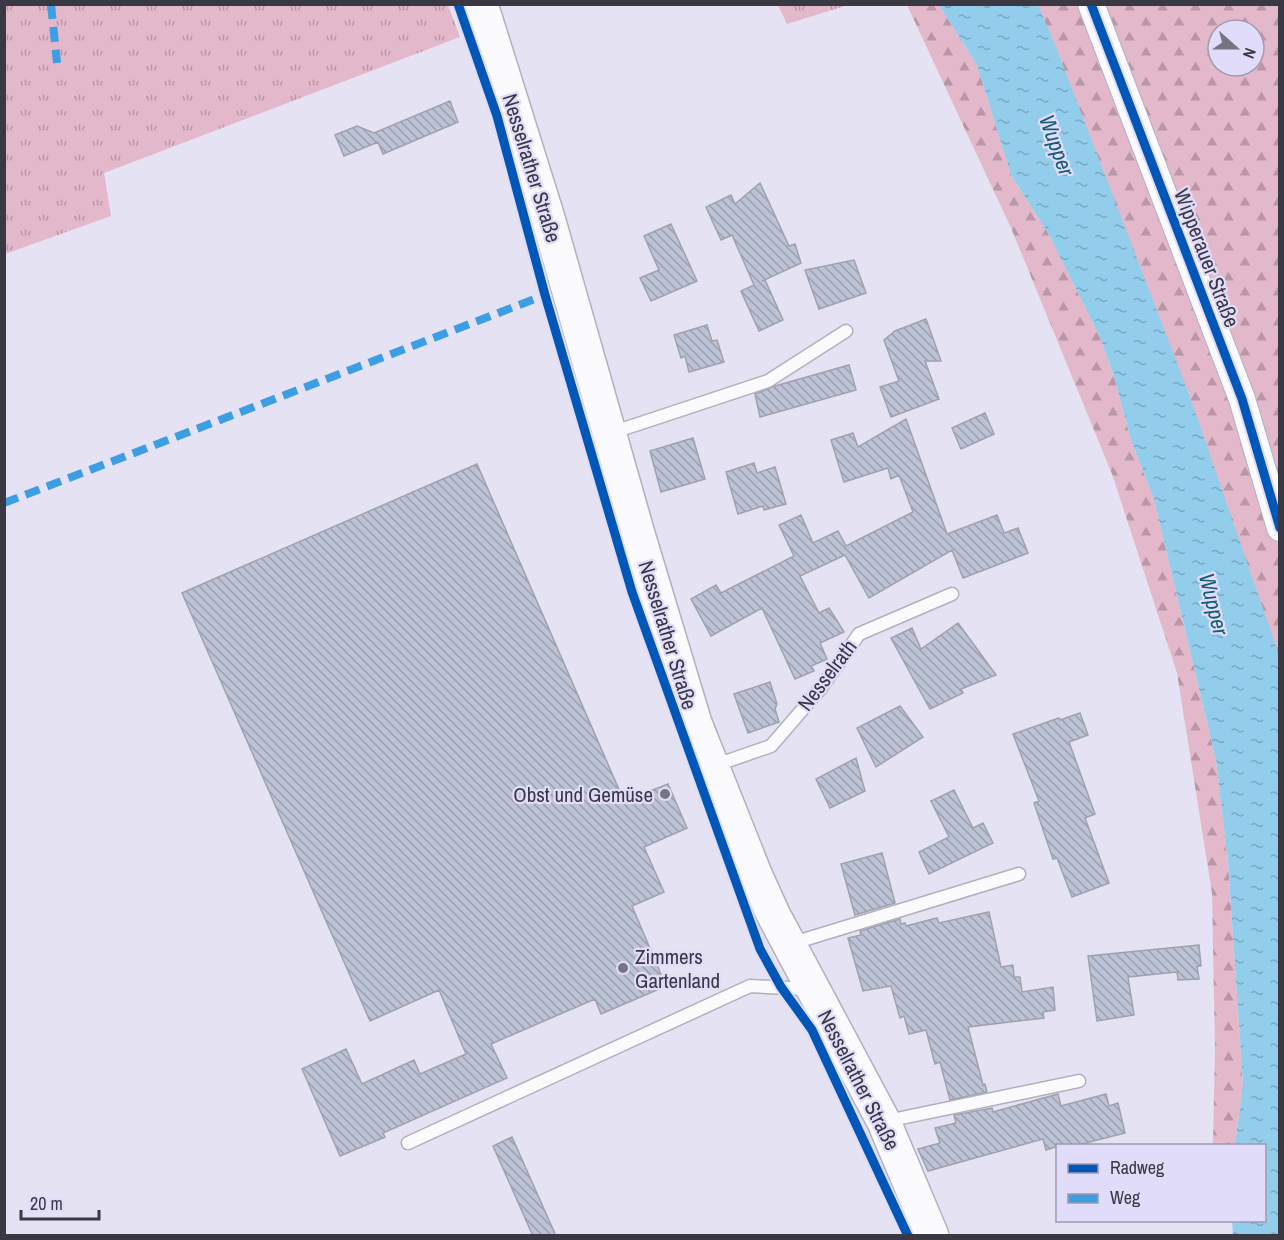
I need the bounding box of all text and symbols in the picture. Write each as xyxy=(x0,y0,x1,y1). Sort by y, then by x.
north arrow xyxy=(1206,18,1266,78)
text: N xyxy=(1238,45,1262,62)
street label: Nesselrather Straße xyxy=(496,90,568,246)
water label: Wupper xyxy=(1032,110,1082,181)
street label: Wipperauer Straße xyxy=(1167,184,1247,332)
street label: Nesselrather Straße xyxy=(632,557,704,713)
water label: Wupper xyxy=(1192,570,1236,639)
street label: Nesselrath xyxy=(791,633,863,717)
place label: Obst und Gemüse xyxy=(513,780,653,809)
marker: Obst und Gemüse xyxy=(658,787,672,801)
place label: Zimmers Gartenland xyxy=(635,942,720,995)
marker: Zimmers Gartenland xyxy=(616,961,630,975)
street label: Nesselrather Straße xyxy=(811,1005,907,1155)
legend xyxy=(1056,1144,1266,1222)
text: Radweg xyxy=(1110,1155,1165,1180)
scale bar xyxy=(21,1183,99,1221)
text: Weg xyxy=(1110,1185,1141,1210)
text: 20 m xyxy=(30,1191,63,1216)

